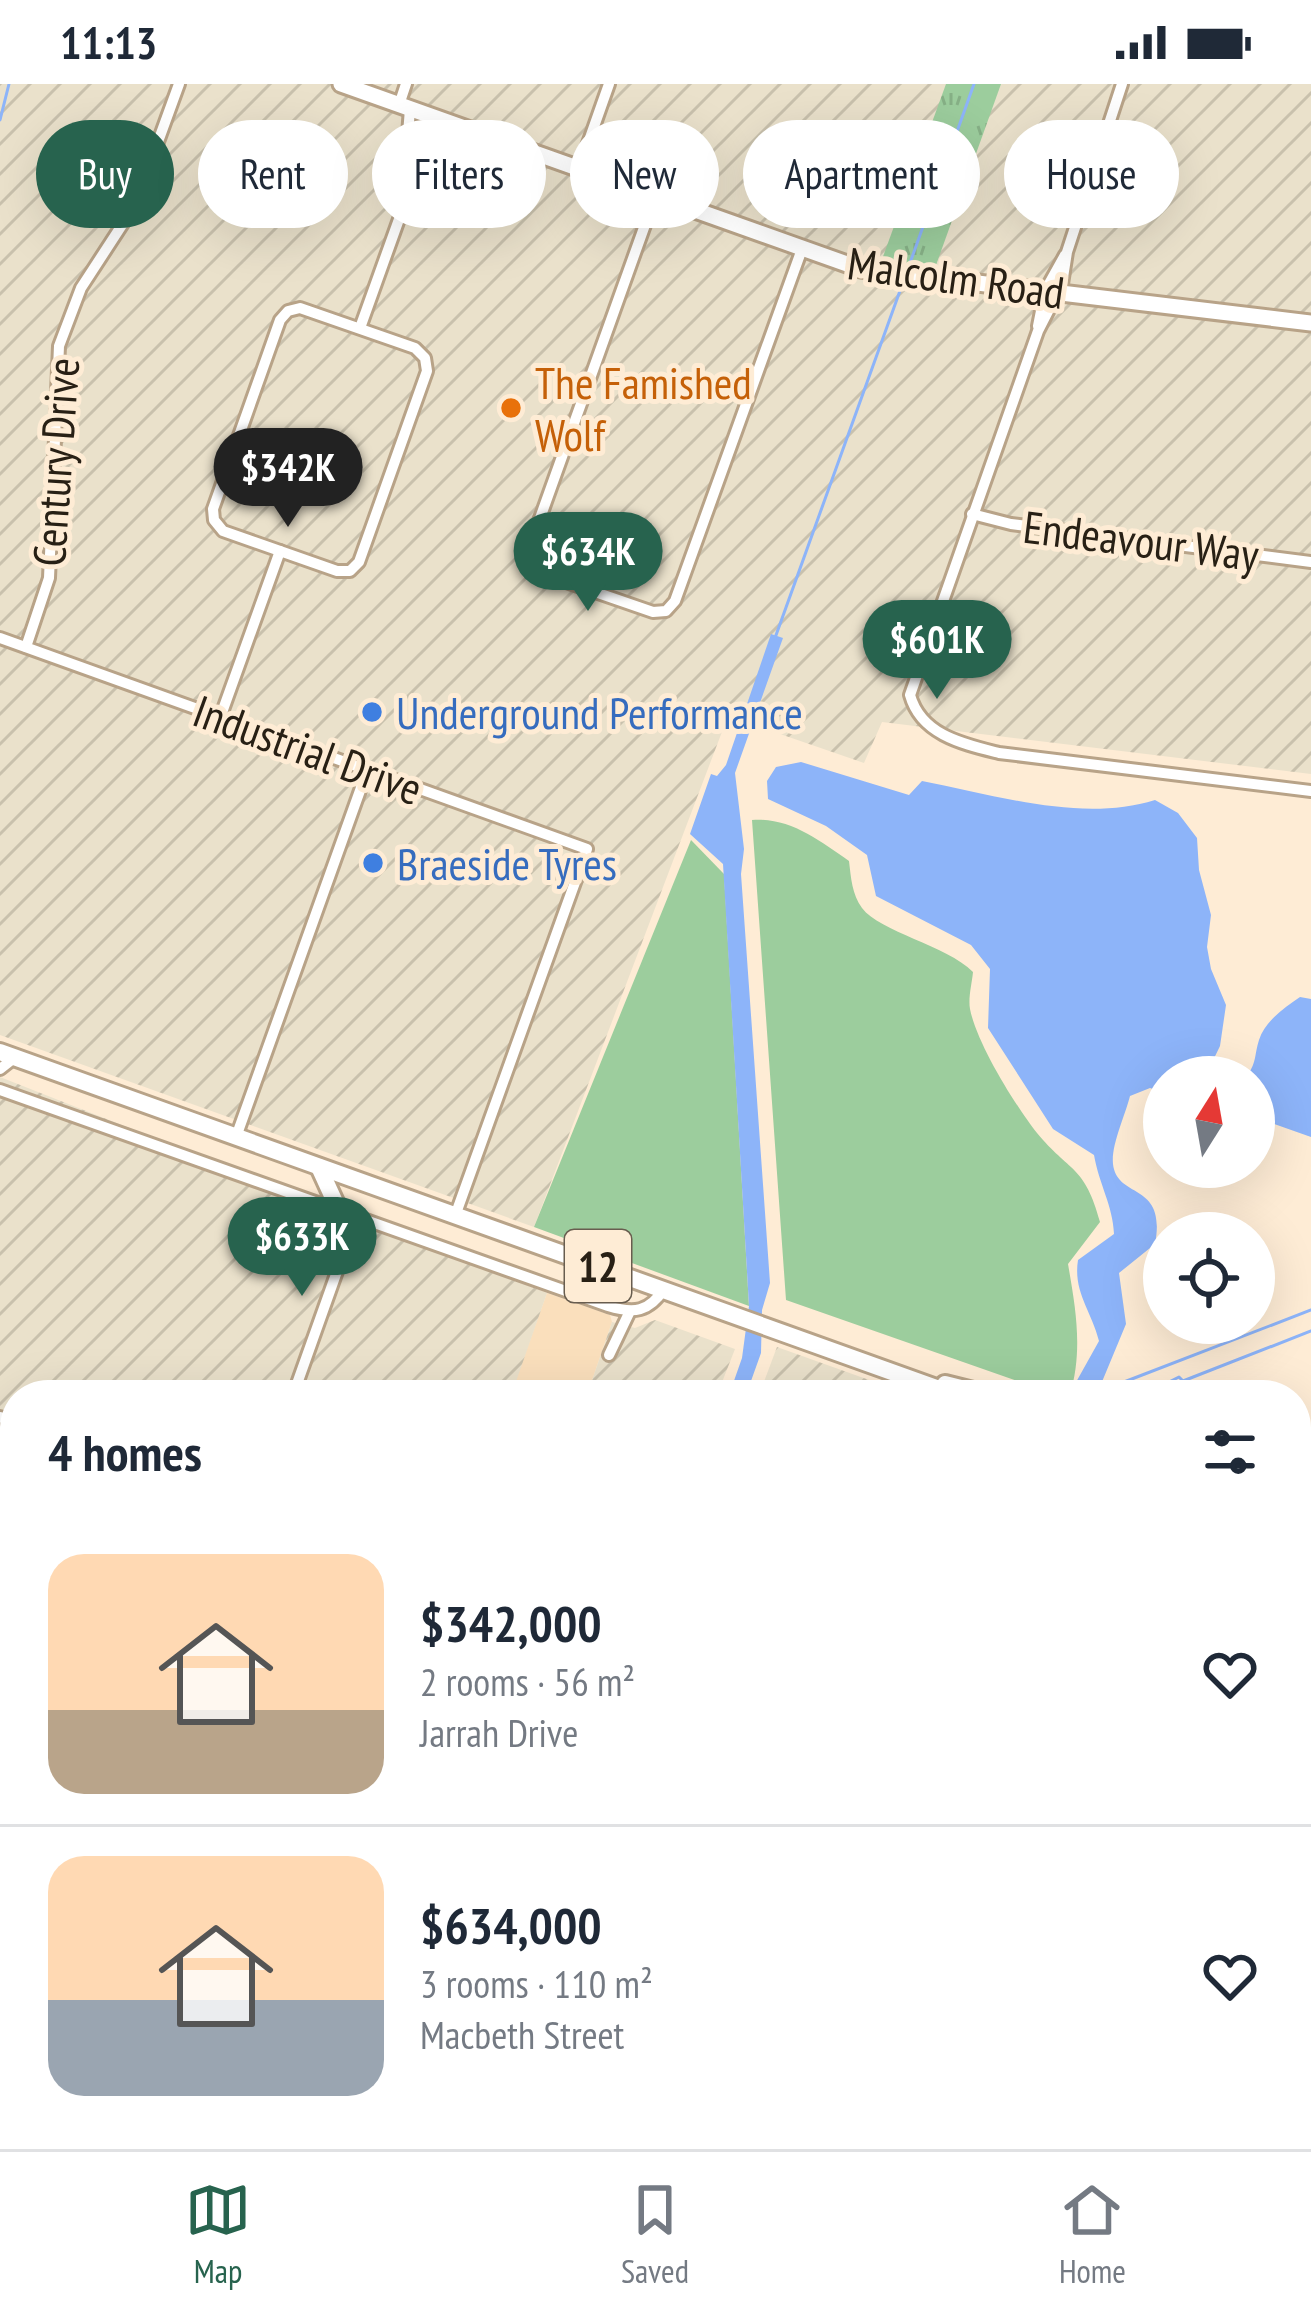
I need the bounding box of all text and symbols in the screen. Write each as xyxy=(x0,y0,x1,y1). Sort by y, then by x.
text: 11:13 xyxy=(60,13,157,71)
chip: Buy xyxy=(36,120,174,228)
chip: Rent xyxy=(198,120,348,228)
chip: Filters xyxy=(372,120,546,228)
chip: New xyxy=(570,120,719,228)
chip: Apartment xyxy=(743,120,980,228)
chip: House xyxy=(1004,120,1179,228)
street label: Malcolm Road xyxy=(844,233,1068,321)
place label: The Famished Wolf xyxy=(535,353,752,463)
street label: Century Drive xyxy=(19,356,91,568)
marker: The Famished Wolf xyxy=(498,395,524,421)
pin: $342K xyxy=(204,428,372,530)
text: $342K xyxy=(241,441,335,492)
street label: Endeavour Way xyxy=(1020,497,1262,583)
pin: $634K xyxy=(504,512,672,614)
text: $634K xyxy=(541,525,635,576)
pin: $601K xyxy=(853,600,1021,702)
text: $601K xyxy=(890,613,984,664)
street label: Industrial Drive xyxy=(186,681,430,817)
place label: Underground Performance xyxy=(396,683,803,741)
marker: Underground Performance xyxy=(359,699,385,725)
place label: Braeside Tyres xyxy=(397,834,617,892)
marker: Braeside Tyres xyxy=(360,850,386,876)
north arrow xyxy=(1143,1056,1275,1188)
map controls xyxy=(1143,1056,1275,1344)
pin: $633K xyxy=(218,1197,386,1299)
text: $633K xyxy=(255,1210,349,1261)
button: locate xyxy=(1143,1212,1275,1344)
road number: 12 xyxy=(565,1230,631,1302)
text: 4 homes xyxy=(48,1419,202,1485)
icon: filters xyxy=(1197,1419,1263,1485)
text: $342,000 xyxy=(420,1590,602,1656)
icon: home xyxy=(144,1602,288,1746)
icon: heart xyxy=(1197,1641,1263,1707)
text: 2 rooms · 56 m² xyxy=(420,1656,635,1707)
text: Jarrah Drive xyxy=(420,1707,578,1758)
text: $634,000 xyxy=(420,1892,602,1958)
icon: home xyxy=(144,1904,288,2048)
icon: heart xyxy=(1197,1943,1263,2009)
text: 3 rooms · 110 m² xyxy=(420,1958,653,2009)
text: Macbeth Street xyxy=(420,2009,624,2060)
tab: Map xyxy=(185,2177,251,2292)
tab: Saved xyxy=(621,2177,689,2292)
tab: Home xyxy=(1059,2177,1126,2292)

